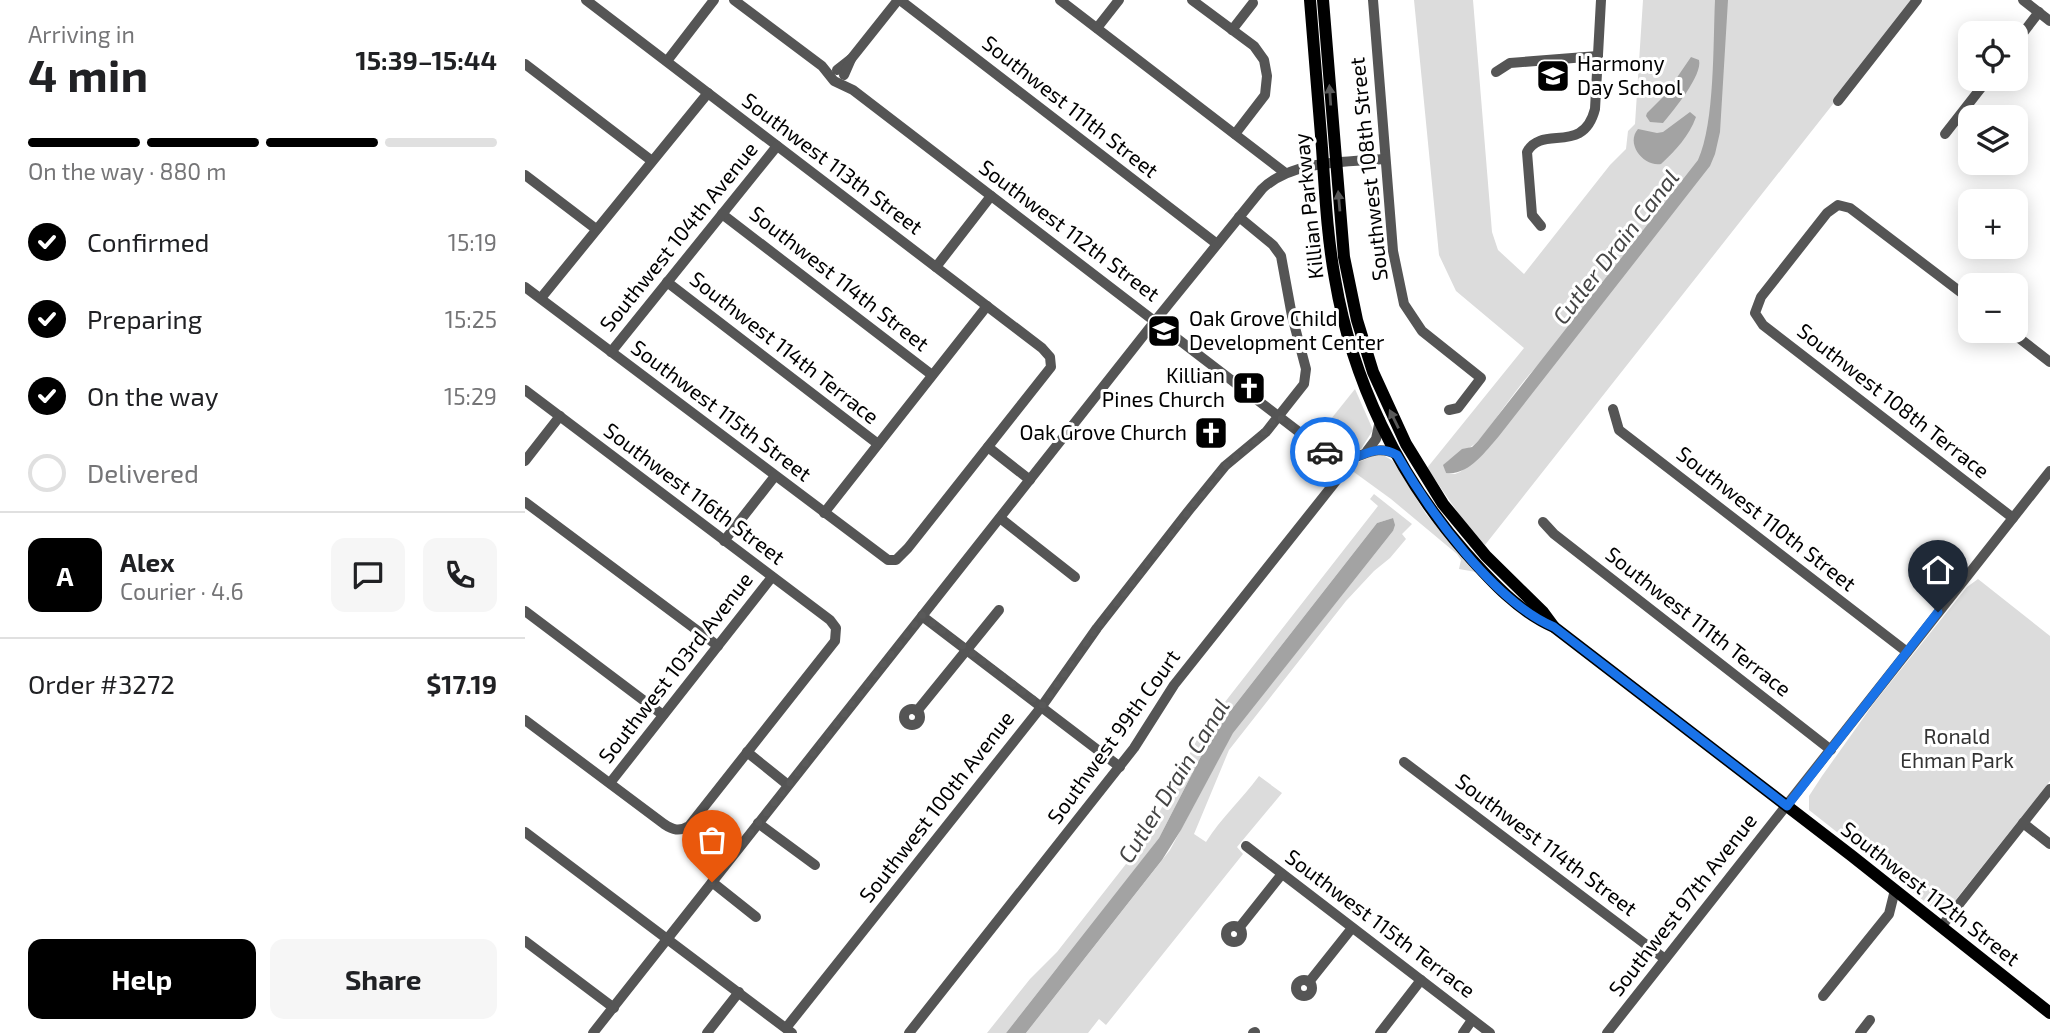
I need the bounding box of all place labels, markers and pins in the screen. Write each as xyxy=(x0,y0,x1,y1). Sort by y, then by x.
place label: Harmony Day School xyxy=(1577,50,1683,99)
school or university icon: Harmony Day School xyxy=(1534,57,1572,95)
place label: Oak Grove Child Development Center xyxy=(1189,305,1385,354)
school or university icon: Oak Grove Child Development Center xyxy=(1145,312,1183,350)
place label: Killian Pines Church xyxy=(1102,362,1225,411)
church icon: Killian Pines Church xyxy=(1230,369,1268,407)
church icon: Oak Grove Church xyxy=(1192,414,1230,452)
place label: Oak Grove Church xyxy=(1019,419,1187,444)
pin xyxy=(1908,540,1968,612)
pin xyxy=(682,810,742,882)

